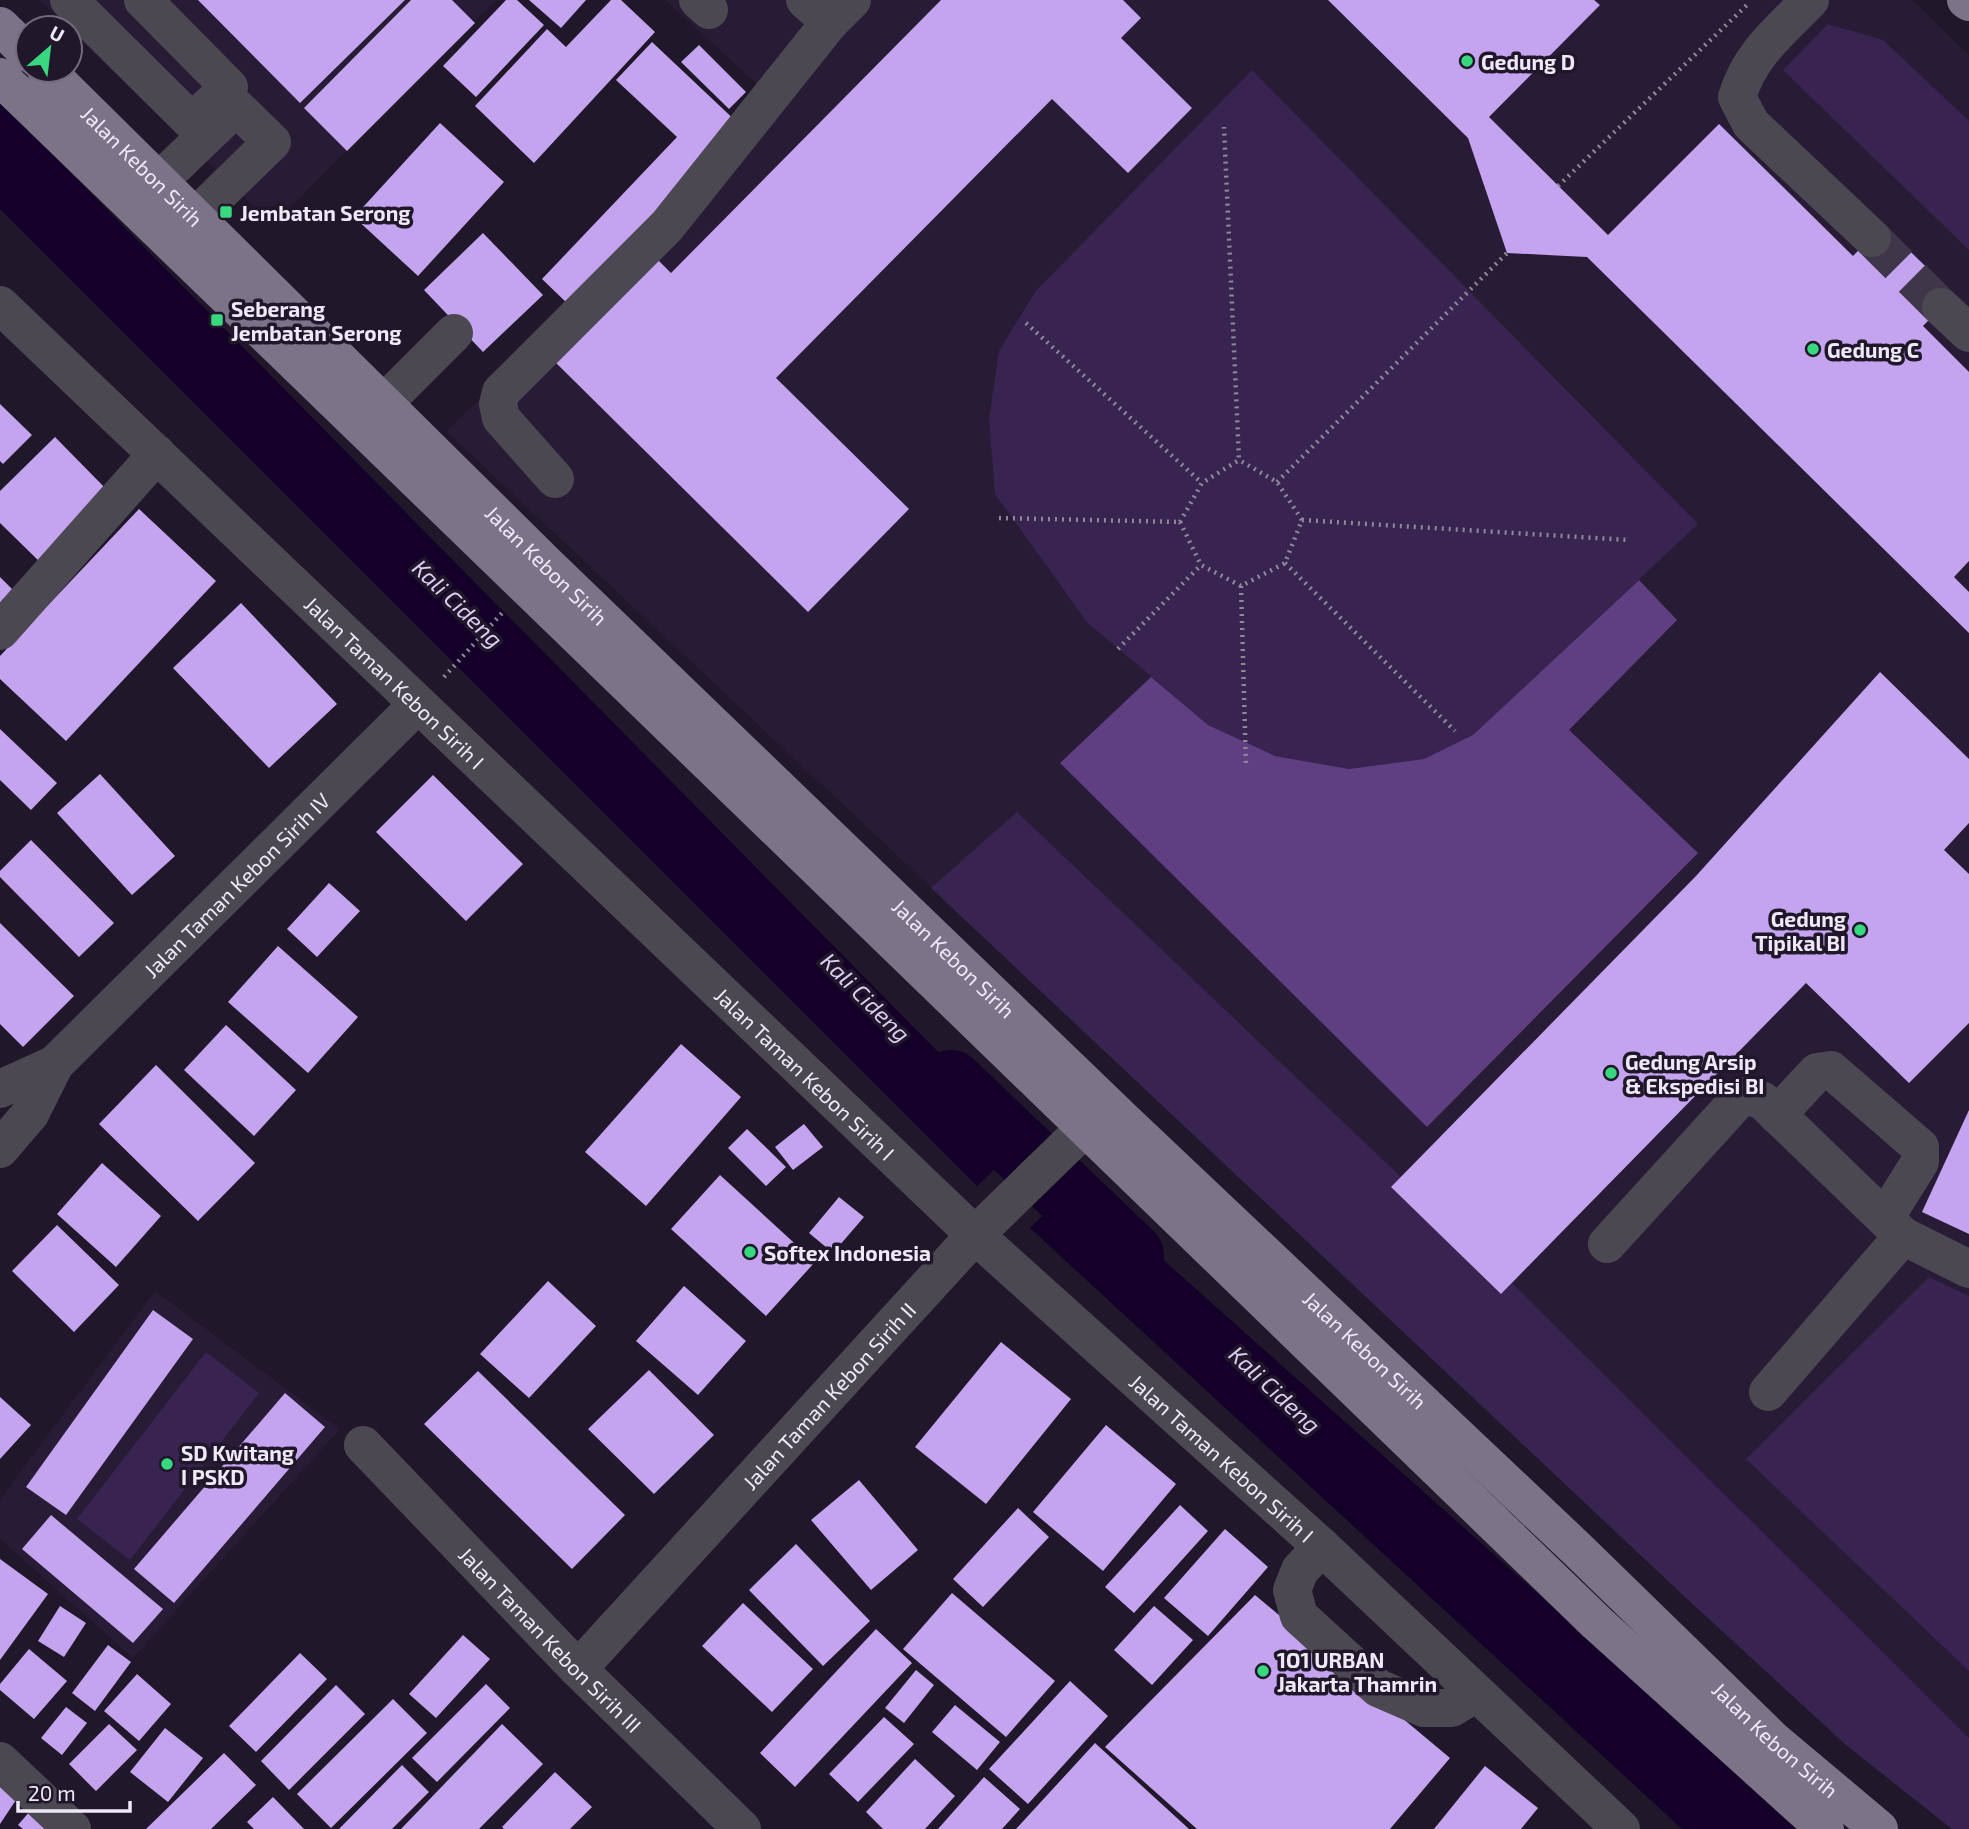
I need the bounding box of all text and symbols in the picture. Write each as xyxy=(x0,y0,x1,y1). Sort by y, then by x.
north arrow xyxy=(14,14,84,84)
text: U xyxy=(46,20,68,47)
place label: Gedung D xyxy=(1481,49,1575,74)
marker: Gedung D xyxy=(1459,53,1475,69)
street label: Jalan Kebon Sirih xyxy=(77,100,209,231)
place label: Jembatan Serong xyxy=(240,200,411,225)
marker: Jembatan Serong xyxy=(218,204,234,220)
place label: Seberang Jembatan Serong xyxy=(231,296,402,345)
marker: Seberang Jembatan Serong xyxy=(209,312,225,328)
place label: Gedung C xyxy=(1827,337,1919,362)
marker: Gedung C xyxy=(1805,341,1821,357)
street label: Jalan Kebon Sirih xyxy=(481,500,613,629)
water label: Kali Cideng xyxy=(407,553,509,653)
street label: Jalan Taman Kebon Sirih I xyxy=(300,590,490,773)
street label: Jalan Taman Kebon Sirih IV xyxy=(138,787,334,982)
street label: Jalan Kebon Sirih xyxy=(888,893,1021,1022)
place label: Gedung Tipikal BI xyxy=(1755,906,1846,955)
marker: Gedung Tipikal BI xyxy=(1852,922,1868,938)
water label: Kali Cideng xyxy=(816,947,916,1047)
street label: Jalan Taman Kebon Sirih I xyxy=(710,982,900,1165)
place label: Gedung Arsip & Ekspedisi BI xyxy=(1625,1049,1764,1098)
marker: Gedung Arsip & Ekspedisi BI xyxy=(1603,1065,1619,1081)
place label: Softex Indonesia xyxy=(764,1240,931,1265)
marker: Softex Indonesia xyxy=(742,1244,758,1260)
street label: Jalan Kebon Sirih xyxy=(1299,1285,1433,1413)
street label: Jalan Taman Kebon Sirih II xyxy=(737,1297,920,1494)
water label: Kali Cideng xyxy=(1224,1340,1326,1438)
street label: Jalan Taman Kebon Sirih I xyxy=(1125,1368,1319,1546)
place label: SD Kwitang I PSKD xyxy=(181,1440,294,1489)
marker: SD Kwitang I PSKD xyxy=(159,1456,175,1472)
street label: Jalan Taman Kebon Sirih III xyxy=(454,1541,647,1737)
place label: 1O1 URBAN Jakarta Thamrin xyxy=(1277,1647,1437,1696)
marker: 1O1 URBAN Jakarta Thamrin xyxy=(1255,1663,1271,1679)
street label: Jalan Kebon Sirih xyxy=(1708,1676,1844,1802)
scale bar xyxy=(18,1770,130,1814)
text: 20 m xyxy=(28,1780,76,1805)

